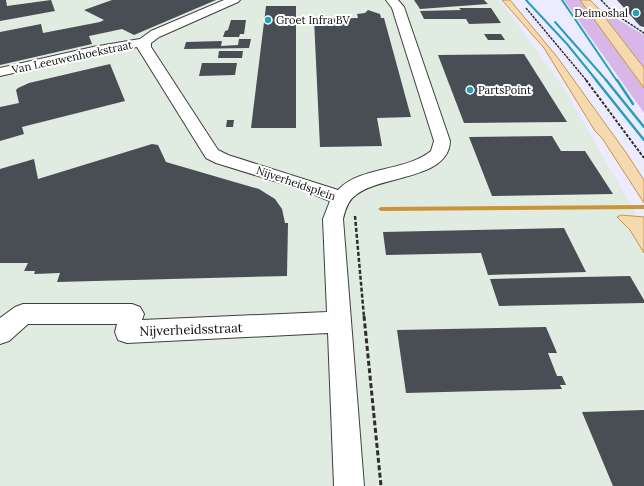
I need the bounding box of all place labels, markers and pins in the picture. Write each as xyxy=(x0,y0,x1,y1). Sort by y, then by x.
place label: Deimoshal xyxy=(574,6,628,20)
marker: Deimoshal xyxy=(631,8,641,18)
place label: Groet Infra BV xyxy=(276,13,350,27)
marker: Groet Infra BV xyxy=(263,15,273,25)
place label: PartsPoint xyxy=(478,83,532,97)
marker: PartsPoint xyxy=(465,85,475,95)

